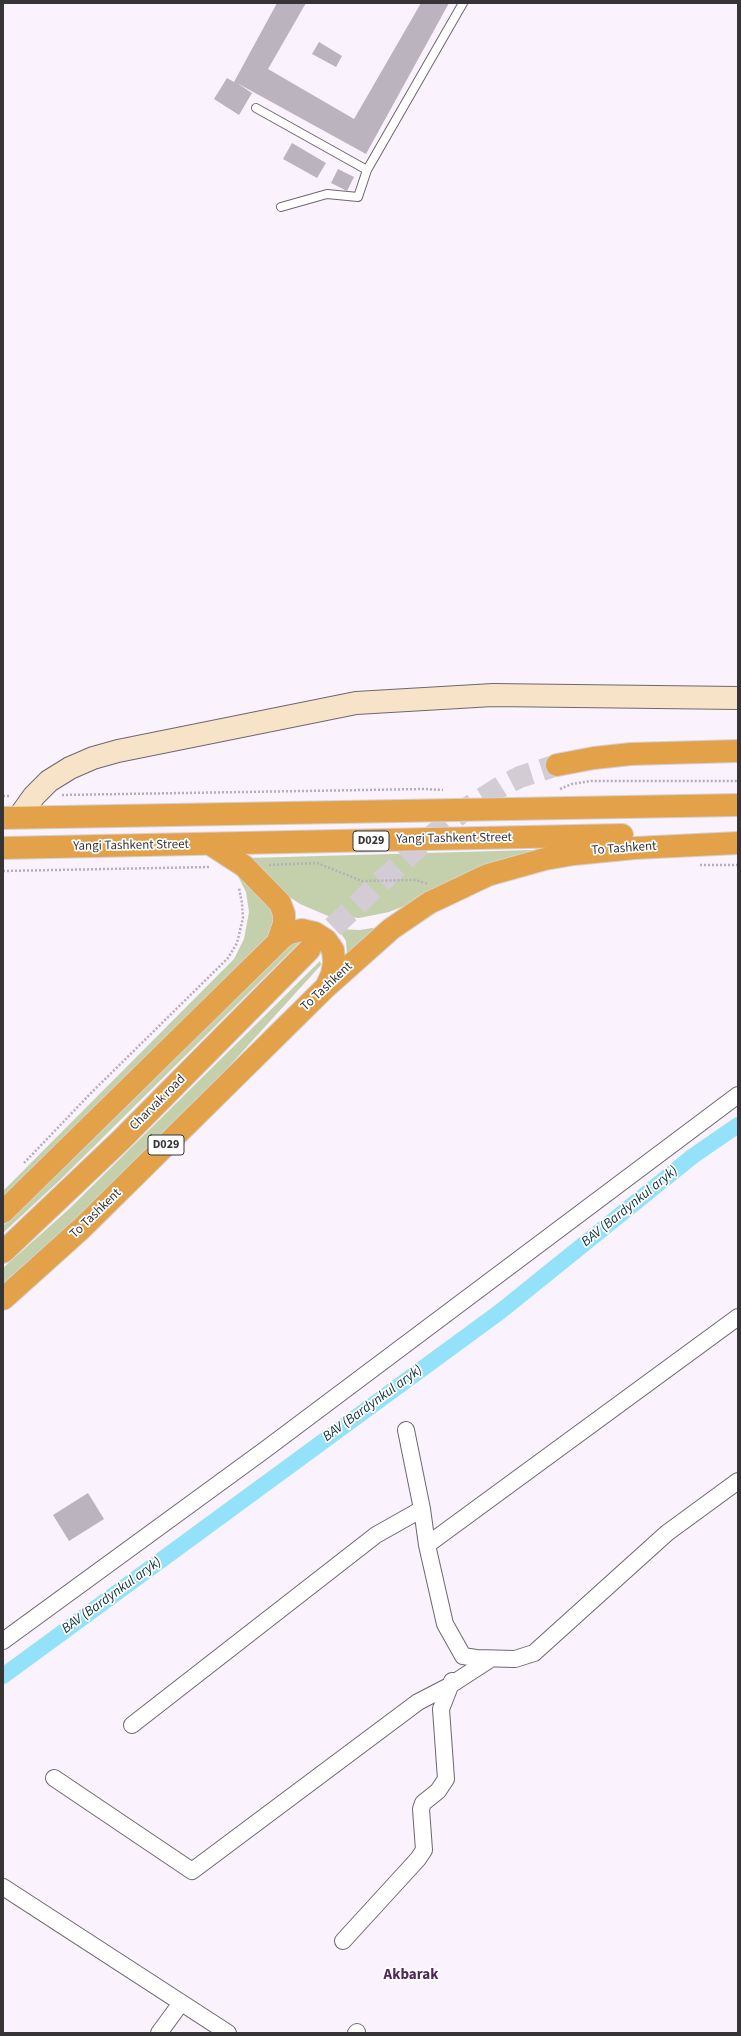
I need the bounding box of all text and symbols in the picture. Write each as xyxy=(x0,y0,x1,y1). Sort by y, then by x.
street label: Yangi Tashkent Street xyxy=(396,830,512,848)
road number: D029 xyxy=(353,831,389,851)
street label: Yangi Tashkent Street xyxy=(73,837,189,855)
street label: To Tashkent xyxy=(591,839,657,859)
street label: To Tashkent xyxy=(298,959,356,1015)
street label: Charvak road xyxy=(127,1072,189,1134)
road number: D029 xyxy=(148,1135,184,1155)
water label: BAV (Bardynkul aryk) xyxy=(578,1163,682,1251)
street label: To Tashkent xyxy=(67,1186,125,1242)
water label: BAV (Bardynkul aryk) xyxy=(320,1362,426,1446)
water label: BAV (Bardynkul aryk) xyxy=(59,1554,165,1638)
district label: Akbarak xyxy=(384,1967,438,1985)

